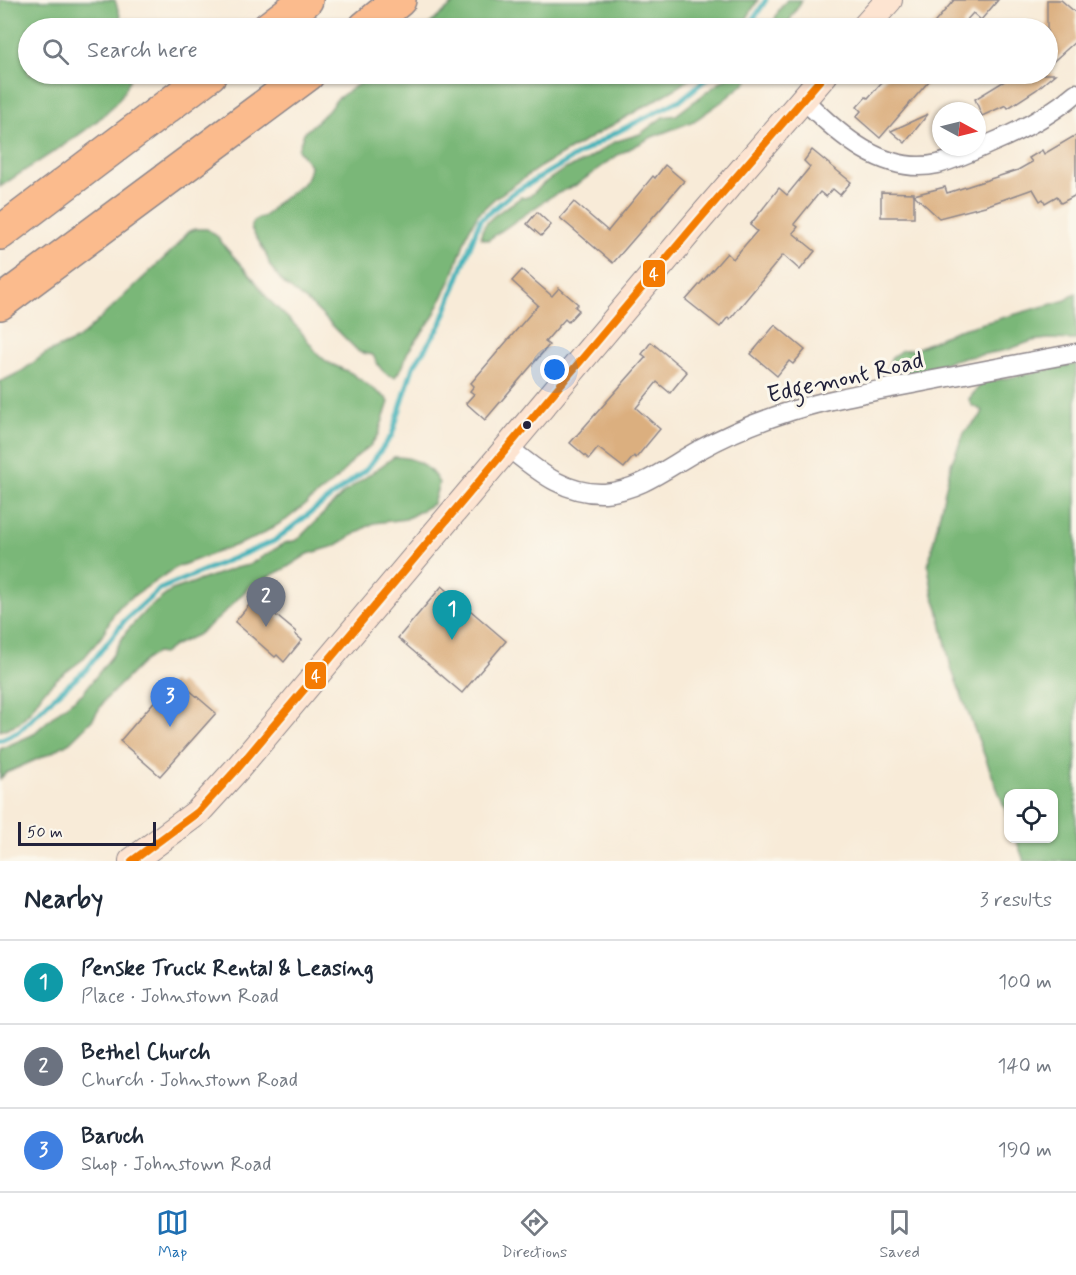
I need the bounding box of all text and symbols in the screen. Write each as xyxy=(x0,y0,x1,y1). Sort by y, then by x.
search box xyxy=(18,18,1058,84)
icon: search xyxy=(39,35,72,68)
text: Search here xyxy=(87,37,198,65)
north arrow xyxy=(932,102,986,156)
line badge: 4 xyxy=(642,259,666,288)
text: 4 xyxy=(649,264,659,285)
street label: Edgemont Road xyxy=(764,345,927,414)
your location xyxy=(540,355,569,384)
unlabelled marker xyxy=(521,419,533,431)
pin: 2 xyxy=(246,578,286,627)
pin: 1 xyxy=(432,590,472,640)
line badge: 4 xyxy=(304,661,327,690)
text: 4 xyxy=(311,666,321,687)
pin: 3 xyxy=(150,678,190,727)
map controls xyxy=(1004,789,1058,843)
button: locate xyxy=(1004,789,1058,843)
scale bar xyxy=(18,819,156,846)
text: 50 m xyxy=(27,822,63,843)
text: Nearby xyxy=(24,883,103,917)
text: 3 results xyxy=(980,887,1052,914)
text: Penske Truck Rental & Leasing xyxy=(81,955,374,983)
text: 1 xyxy=(39,969,48,996)
text: 100 m xyxy=(998,969,1052,996)
text: Place · Johnstown Road xyxy=(81,983,279,1010)
text: Bethel Church xyxy=(81,1039,211,1067)
text: 2 xyxy=(39,1053,48,1080)
text: 140 m xyxy=(998,1053,1052,1080)
text: Church · Johnstown Road xyxy=(81,1067,298,1094)
text: Baruch xyxy=(81,1123,144,1151)
text: 3 xyxy=(39,1137,48,1164)
text: 190 m xyxy=(998,1137,1052,1164)
text: Shop · Johnstown Road xyxy=(81,1151,271,1178)
tab: Map xyxy=(156,1206,189,1263)
tab: Directions xyxy=(501,1206,567,1263)
tab: Saved xyxy=(879,1206,920,1263)

